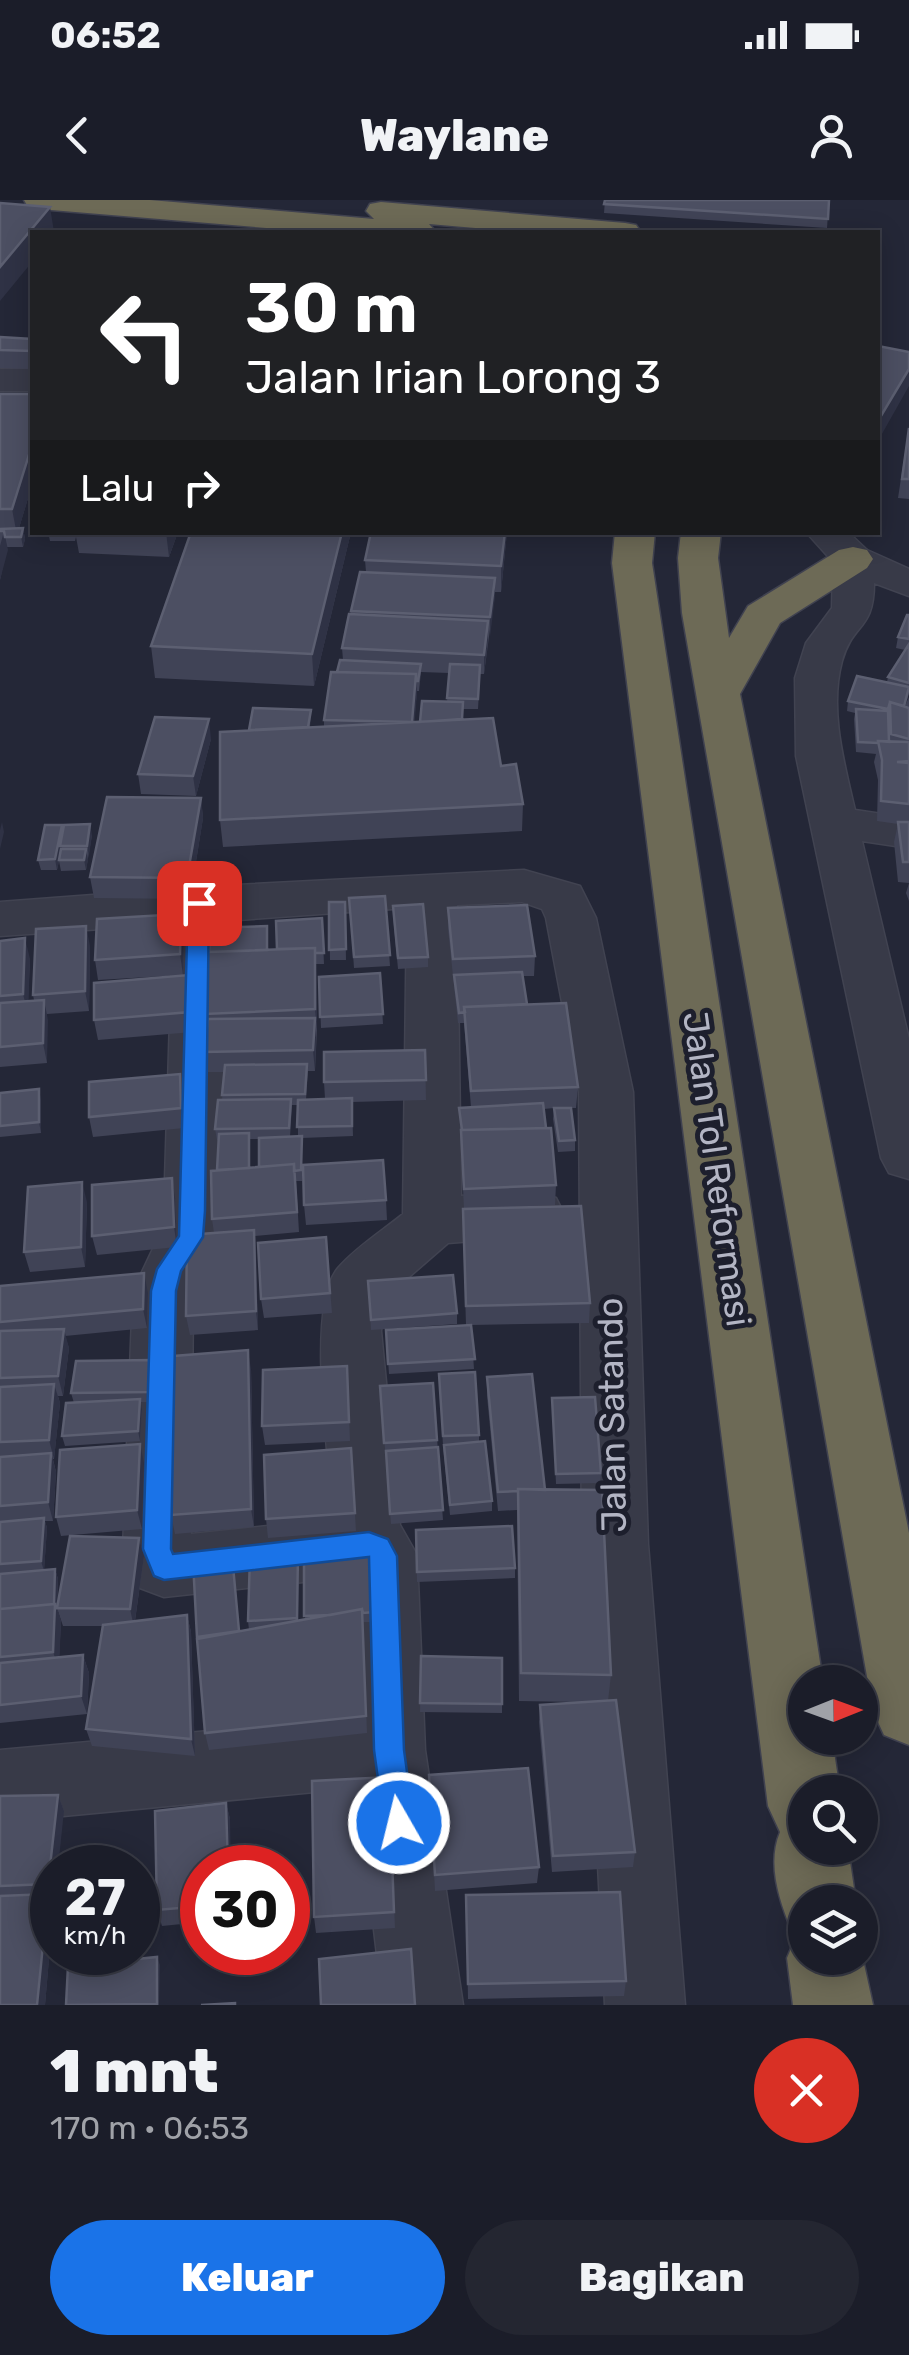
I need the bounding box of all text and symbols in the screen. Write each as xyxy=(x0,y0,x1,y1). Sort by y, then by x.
text: 06:52 xyxy=(50,12,161,58)
icon: back xyxy=(50,108,105,163)
icon: person xyxy=(804,108,859,163)
text: Waylane xyxy=(360,109,549,162)
text: 30 m xyxy=(245,267,418,350)
icon: left xyxy=(80,270,210,400)
text: Jalan Irian Lorong 3 xyxy=(245,351,661,404)
icon: right xyxy=(174,460,229,515)
text: Lalu xyxy=(80,465,154,511)
pin xyxy=(157,861,242,946)
icon: arrive xyxy=(172,876,227,931)
street label: Jalan Tol Reformasi xyxy=(674,1009,760,1329)
street label: Jalan Satando xyxy=(589,1297,635,1533)
north arrow xyxy=(788,1665,878,1755)
map controls xyxy=(788,1665,878,1975)
position arrow xyxy=(347,1771,451,1875)
button: search xyxy=(788,1775,878,1865)
speed limit sign: 30 xyxy=(180,1845,310,1975)
text: 27 xyxy=(64,1868,126,1928)
button: layers xyxy=(788,1885,878,1975)
text: km/h xyxy=(64,1921,126,1950)
text: 1 mnt xyxy=(50,2036,218,2107)
button: close xyxy=(754,2038,859,2143)
text: 170 m · 06:53 xyxy=(50,2109,249,2147)
button: Keluar xyxy=(50,2220,445,2335)
button: Bagikan xyxy=(465,2220,859,2335)

